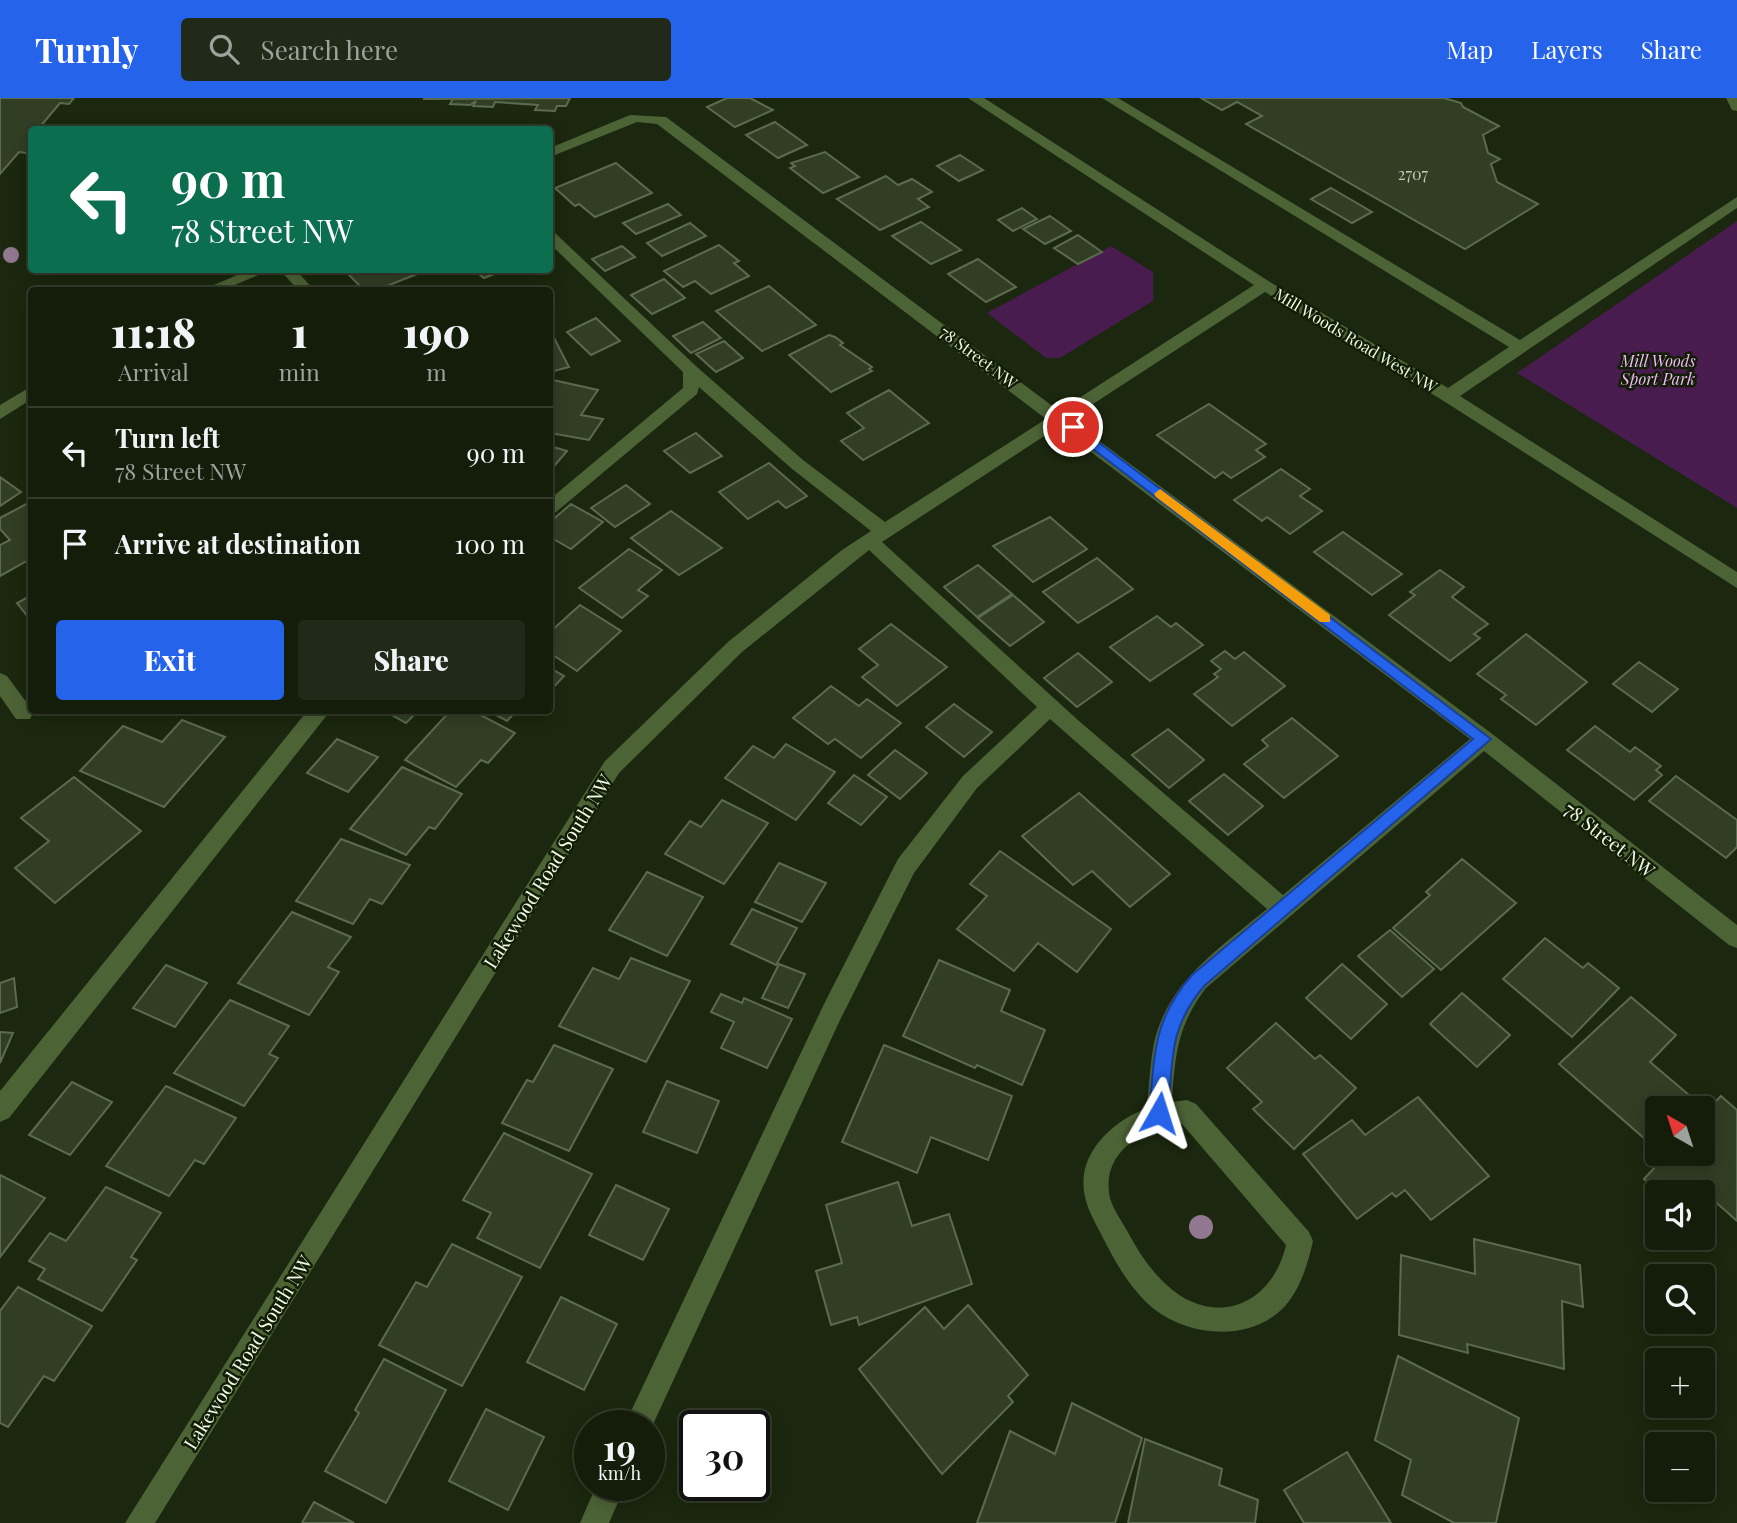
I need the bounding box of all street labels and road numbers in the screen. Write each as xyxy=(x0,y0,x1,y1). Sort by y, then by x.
street label: Mill Woods Road West NW xyxy=(1271,283,1442,397)
street label: 78 Street NW xyxy=(936,321,1022,393)
street label: Lakewood Road South NW xyxy=(477,768,618,973)
street label: 78 Street NW xyxy=(1559,795,1661,883)
street label: Lakewood Road South NW xyxy=(177,1249,318,1454)

